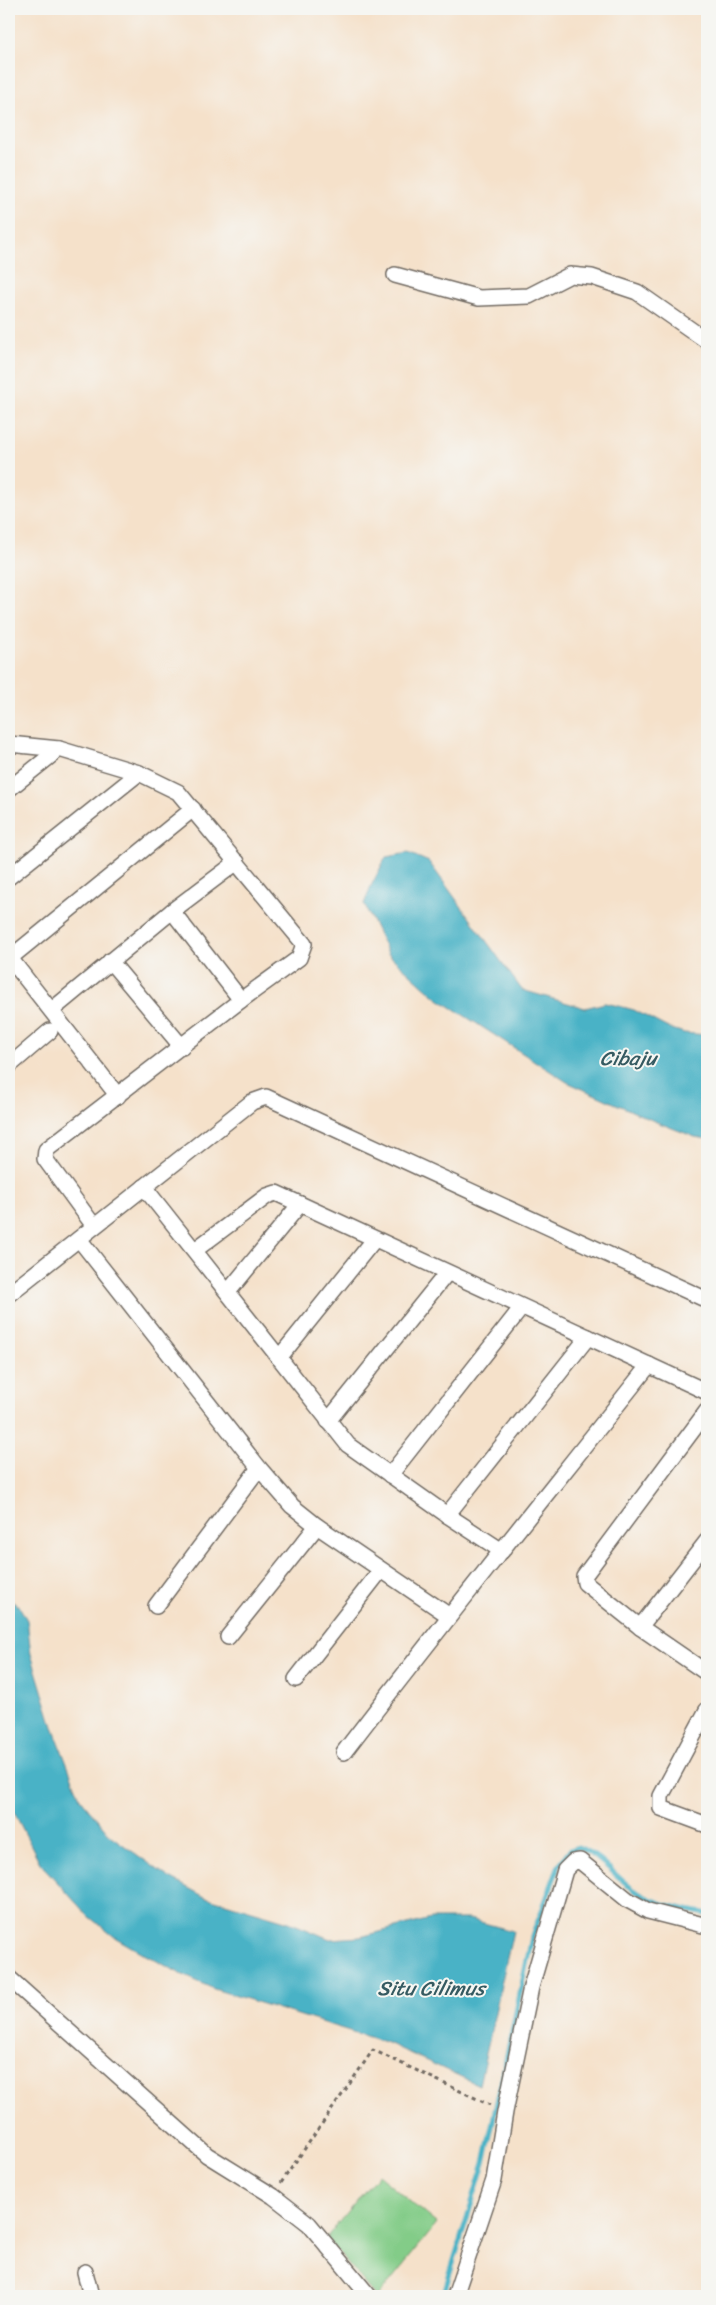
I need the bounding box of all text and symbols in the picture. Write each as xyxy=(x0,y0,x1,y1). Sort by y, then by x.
water label: Cibaju xyxy=(600,1041,658,1076)
water label: Situ Cilimus xyxy=(377,1971,487,2006)

